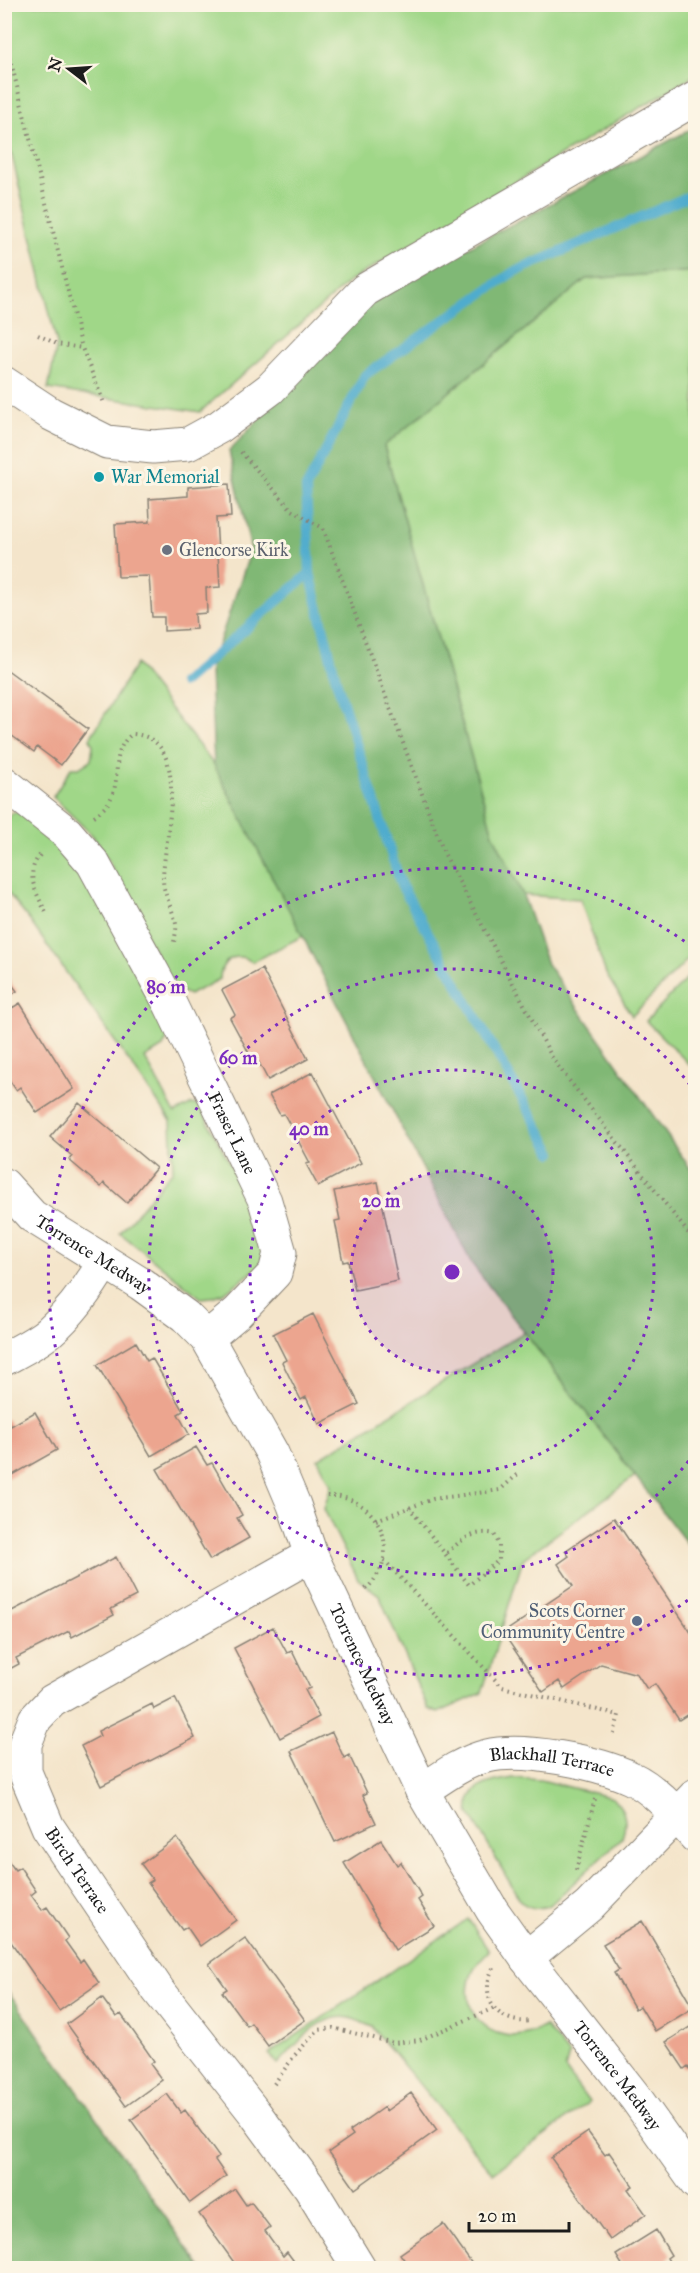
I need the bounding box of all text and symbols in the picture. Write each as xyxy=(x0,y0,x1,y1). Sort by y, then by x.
north arrow xyxy=(39,39,99,99)
text: N xyxy=(44,55,66,74)
place label: War Memorial xyxy=(111,466,220,488)
marker: War Memorial xyxy=(92,470,106,484)
place label: Glencorse Kirk xyxy=(179,539,289,561)
marker: Glencorse Kirk xyxy=(160,543,174,557)
text: 80 m xyxy=(146,976,186,998)
text: 60 m xyxy=(219,1047,258,1069)
street label: Fraser Lane xyxy=(203,1088,261,1178)
text: 40 m xyxy=(289,1118,330,1141)
text: 20 m xyxy=(362,1190,401,1212)
street label: Torrence Medway xyxy=(31,1210,156,1299)
centre of rings xyxy=(442,1262,462,1282)
street label: Torrence Medway xyxy=(324,1600,401,1729)
place label: Scots Corner Community Centre xyxy=(481,1600,625,1643)
marker: Scots Corner Community Centre xyxy=(630,1614,644,1628)
street label: Blackhall Terrace xyxy=(488,1742,617,1782)
street label: Birch Terrace xyxy=(40,1823,114,1918)
street label: Torrence Medway xyxy=(569,2017,667,2135)
scale bar xyxy=(469,2195,570,2233)
text: 20 m xyxy=(478,2205,516,2227)

